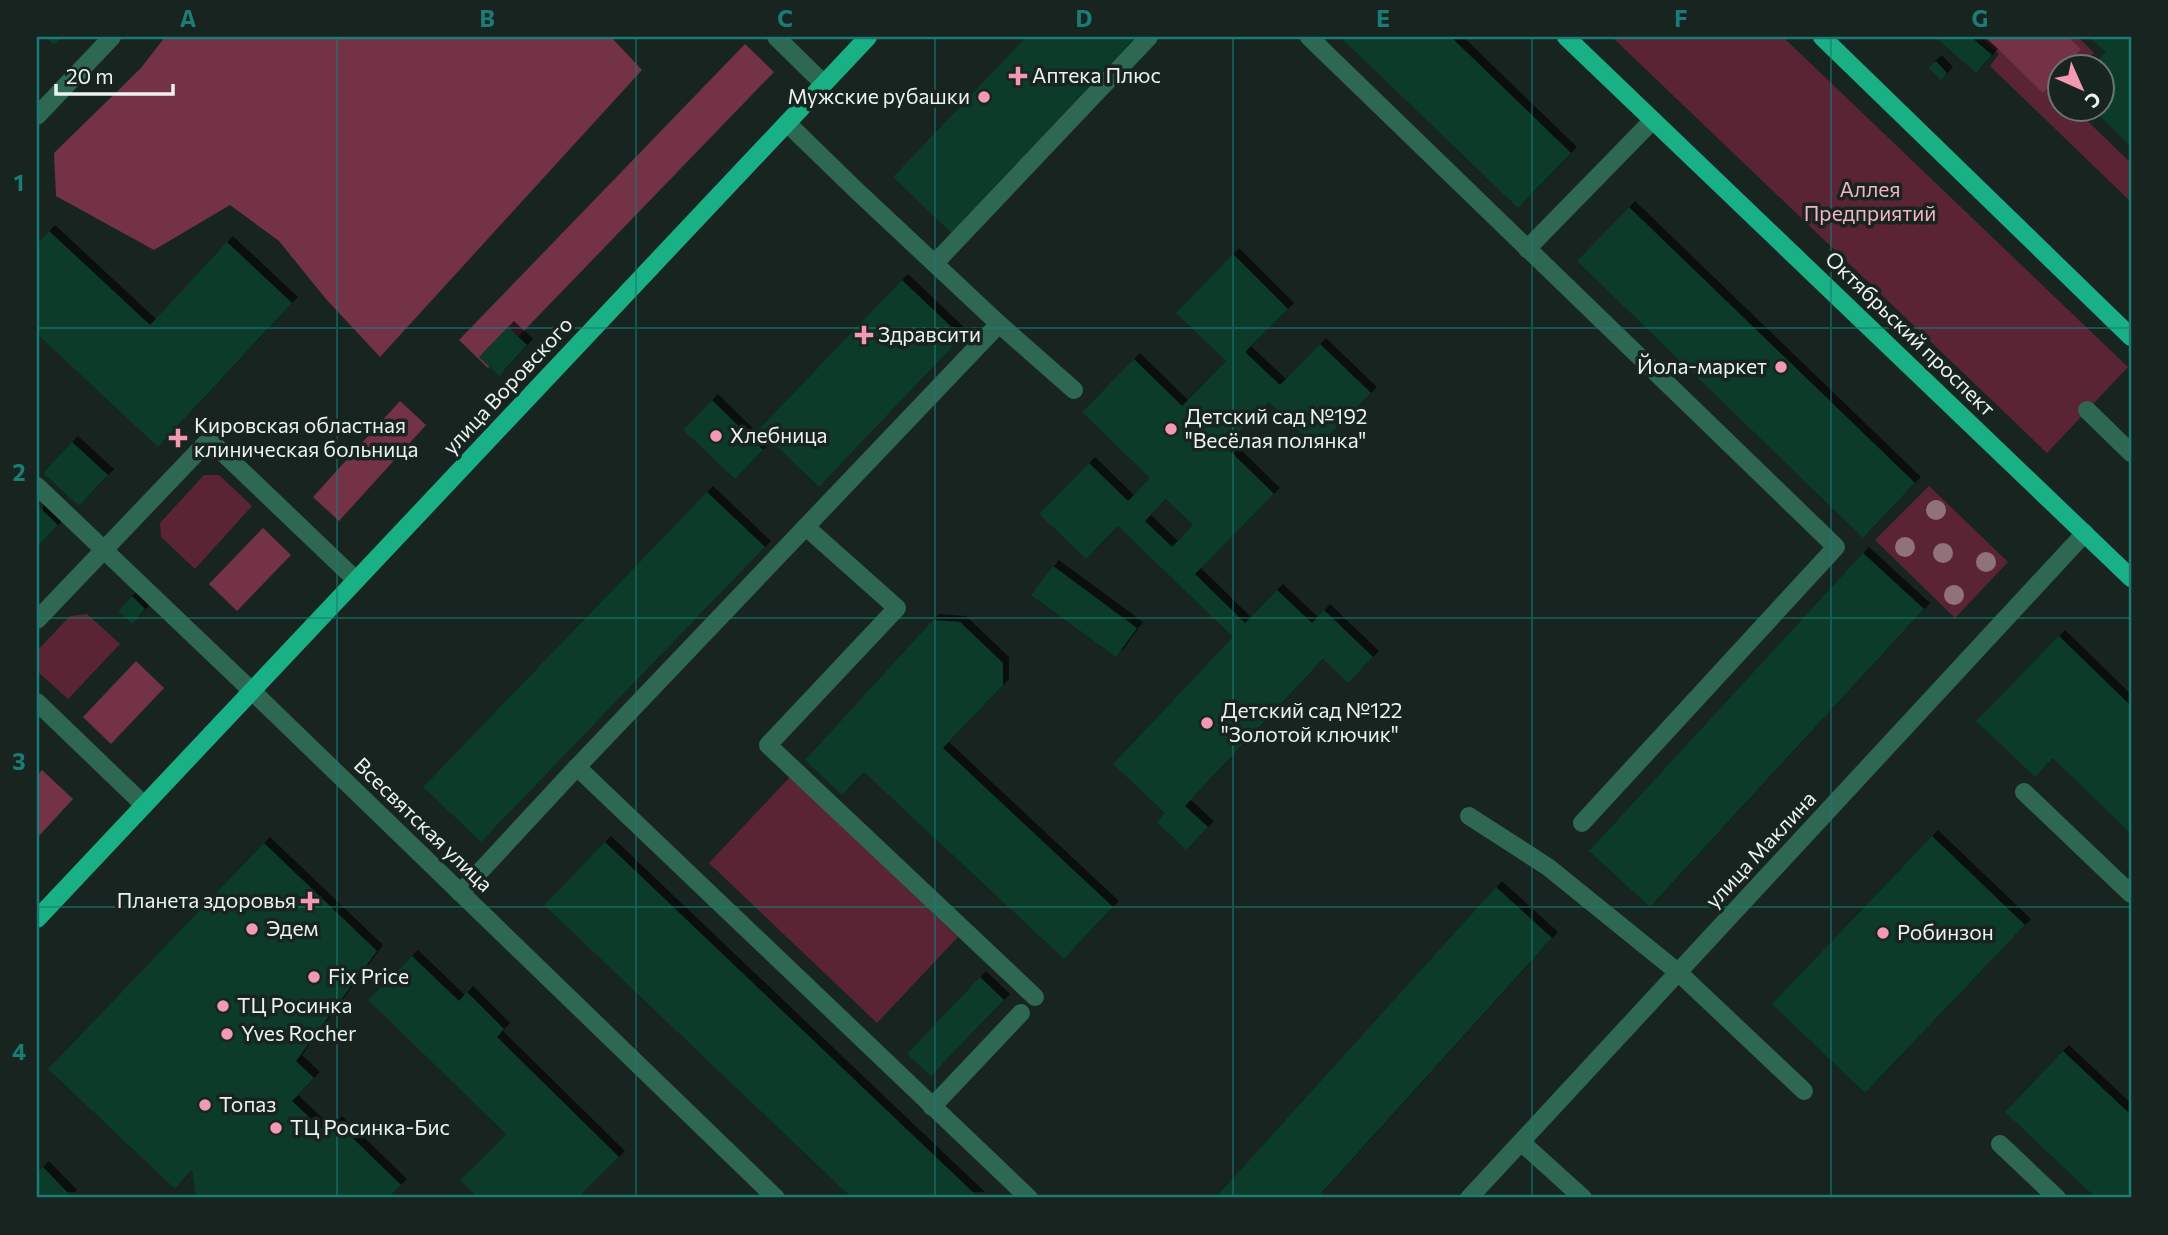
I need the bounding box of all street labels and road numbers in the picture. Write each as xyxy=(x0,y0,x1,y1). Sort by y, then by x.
street label: Октябрьский проспект xyxy=(1821,245,2001,421)
street label: улица Воровского xyxy=(437,311,577,459)
street label: Всесвятская улица xyxy=(350,752,498,896)
street label: улица Маклина xyxy=(1699,785,1820,913)

